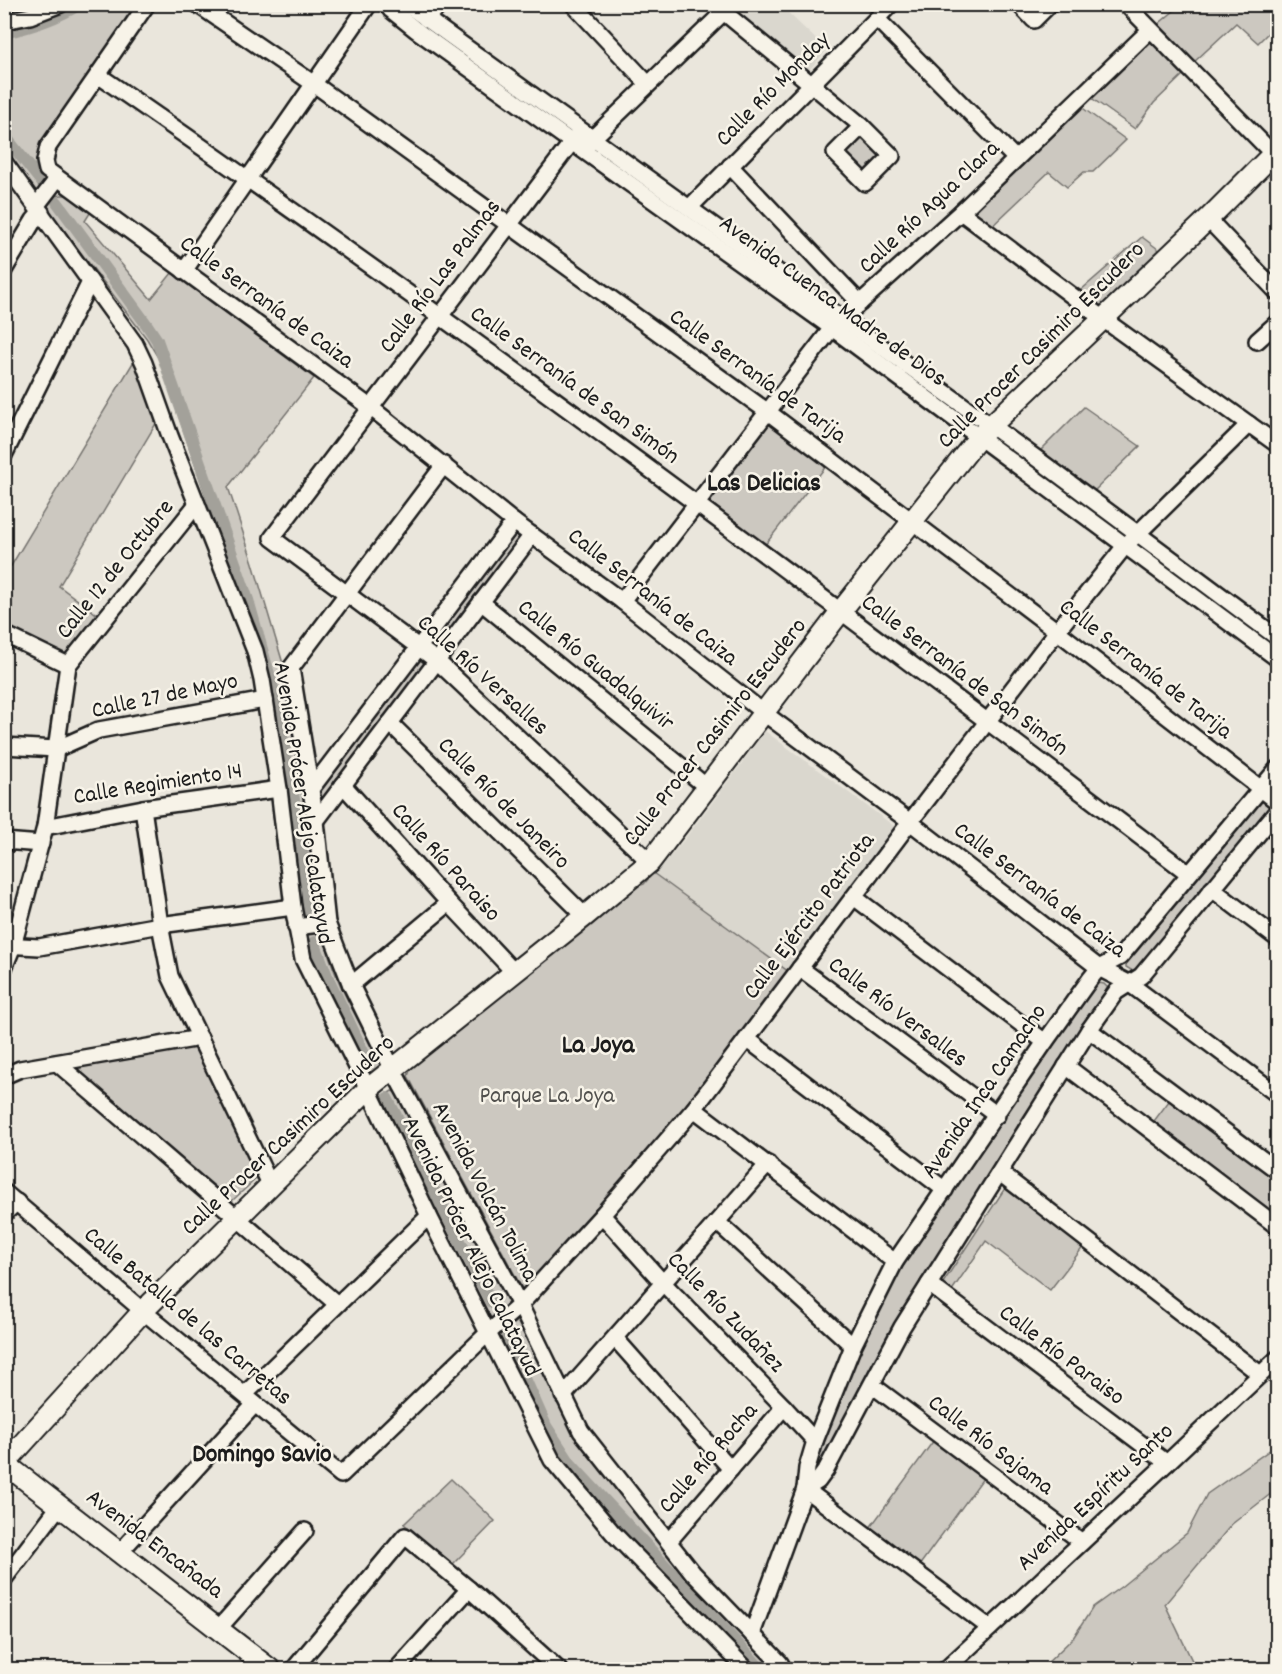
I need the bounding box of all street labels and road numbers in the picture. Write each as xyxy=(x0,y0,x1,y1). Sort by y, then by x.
street label: Calle Río Monday xyxy=(709,24,840,155)
street label: Calle Río Agua Clara xyxy=(852,133,1009,283)
street label: Calle Río Las Palmas xyxy=(372,193,510,361)
street label: Avenida Cuenca Madre de Dios xyxy=(711,208,953,396)
street label: Calle Serranía de Caiza xyxy=(172,228,361,378)
street label: Calle Procer Casimiro Escudero xyxy=(930,234,1154,458)
street label: Calle Serranía de San Simón xyxy=(462,298,686,474)
street label: Calle Serranía de Tarija xyxy=(661,301,853,454)
street label: Calle 12 de Octubre xyxy=(49,493,183,647)
street label: Calle Serranía de Caiza xyxy=(559,520,745,676)
street label: Calle Serranía de San Simón xyxy=(853,587,1075,765)
street label: Calle Serranía de Tarija xyxy=(1051,591,1240,749)
street label: Calle Río Guadalquivir xyxy=(509,592,681,740)
street label: Calle Río Versalles xyxy=(408,607,556,745)
street label: Calle Procer Casimiro Escudero xyxy=(616,612,816,854)
street label: Avenida Prócer Alejo Calatayud xyxy=(263,659,341,947)
street label: Calle 27 de Mayo xyxy=(89,665,241,729)
street label: Calle Río de Janeiro xyxy=(429,730,577,878)
street label: Calle Regimiento 14 xyxy=(71,755,245,815)
street label: Calle Río Paraiso xyxy=(382,796,508,930)
street label: Calle Serranía de Caiza xyxy=(946,815,1133,968)
street label: Calle Ejército Patriota xyxy=(736,826,885,1008)
street label: Calle Río Versalles xyxy=(820,949,974,1077)
street label: Avenida Inca Camacho xyxy=(914,998,1056,1186)
street label: Calle Procer Casimiro Escudero xyxy=(174,1028,404,1244)
street label: Avenida Volcán Tolima xyxy=(422,1096,546,1289)
street label: Avenida Prócer Alejo Calatayud xyxy=(392,1111,548,1383)
street label: Calle Batalla de las Carretas xyxy=(75,1219,299,1415)
street label: Calle Río Zudañez xyxy=(658,1245,792,1381)
street label: Calle Río Paraiso xyxy=(991,1297,1131,1415)
street label: Calle Río Sajama xyxy=(920,1387,1061,1505)
street label: Calle Río Rocha xyxy=(651,1396,767,1522)
street label: Avenida Espíritu Santo xyxy=(1010,1416,1182,1580)
street label: Avenida Encañada xyxy=(78,1482,231,1609)

